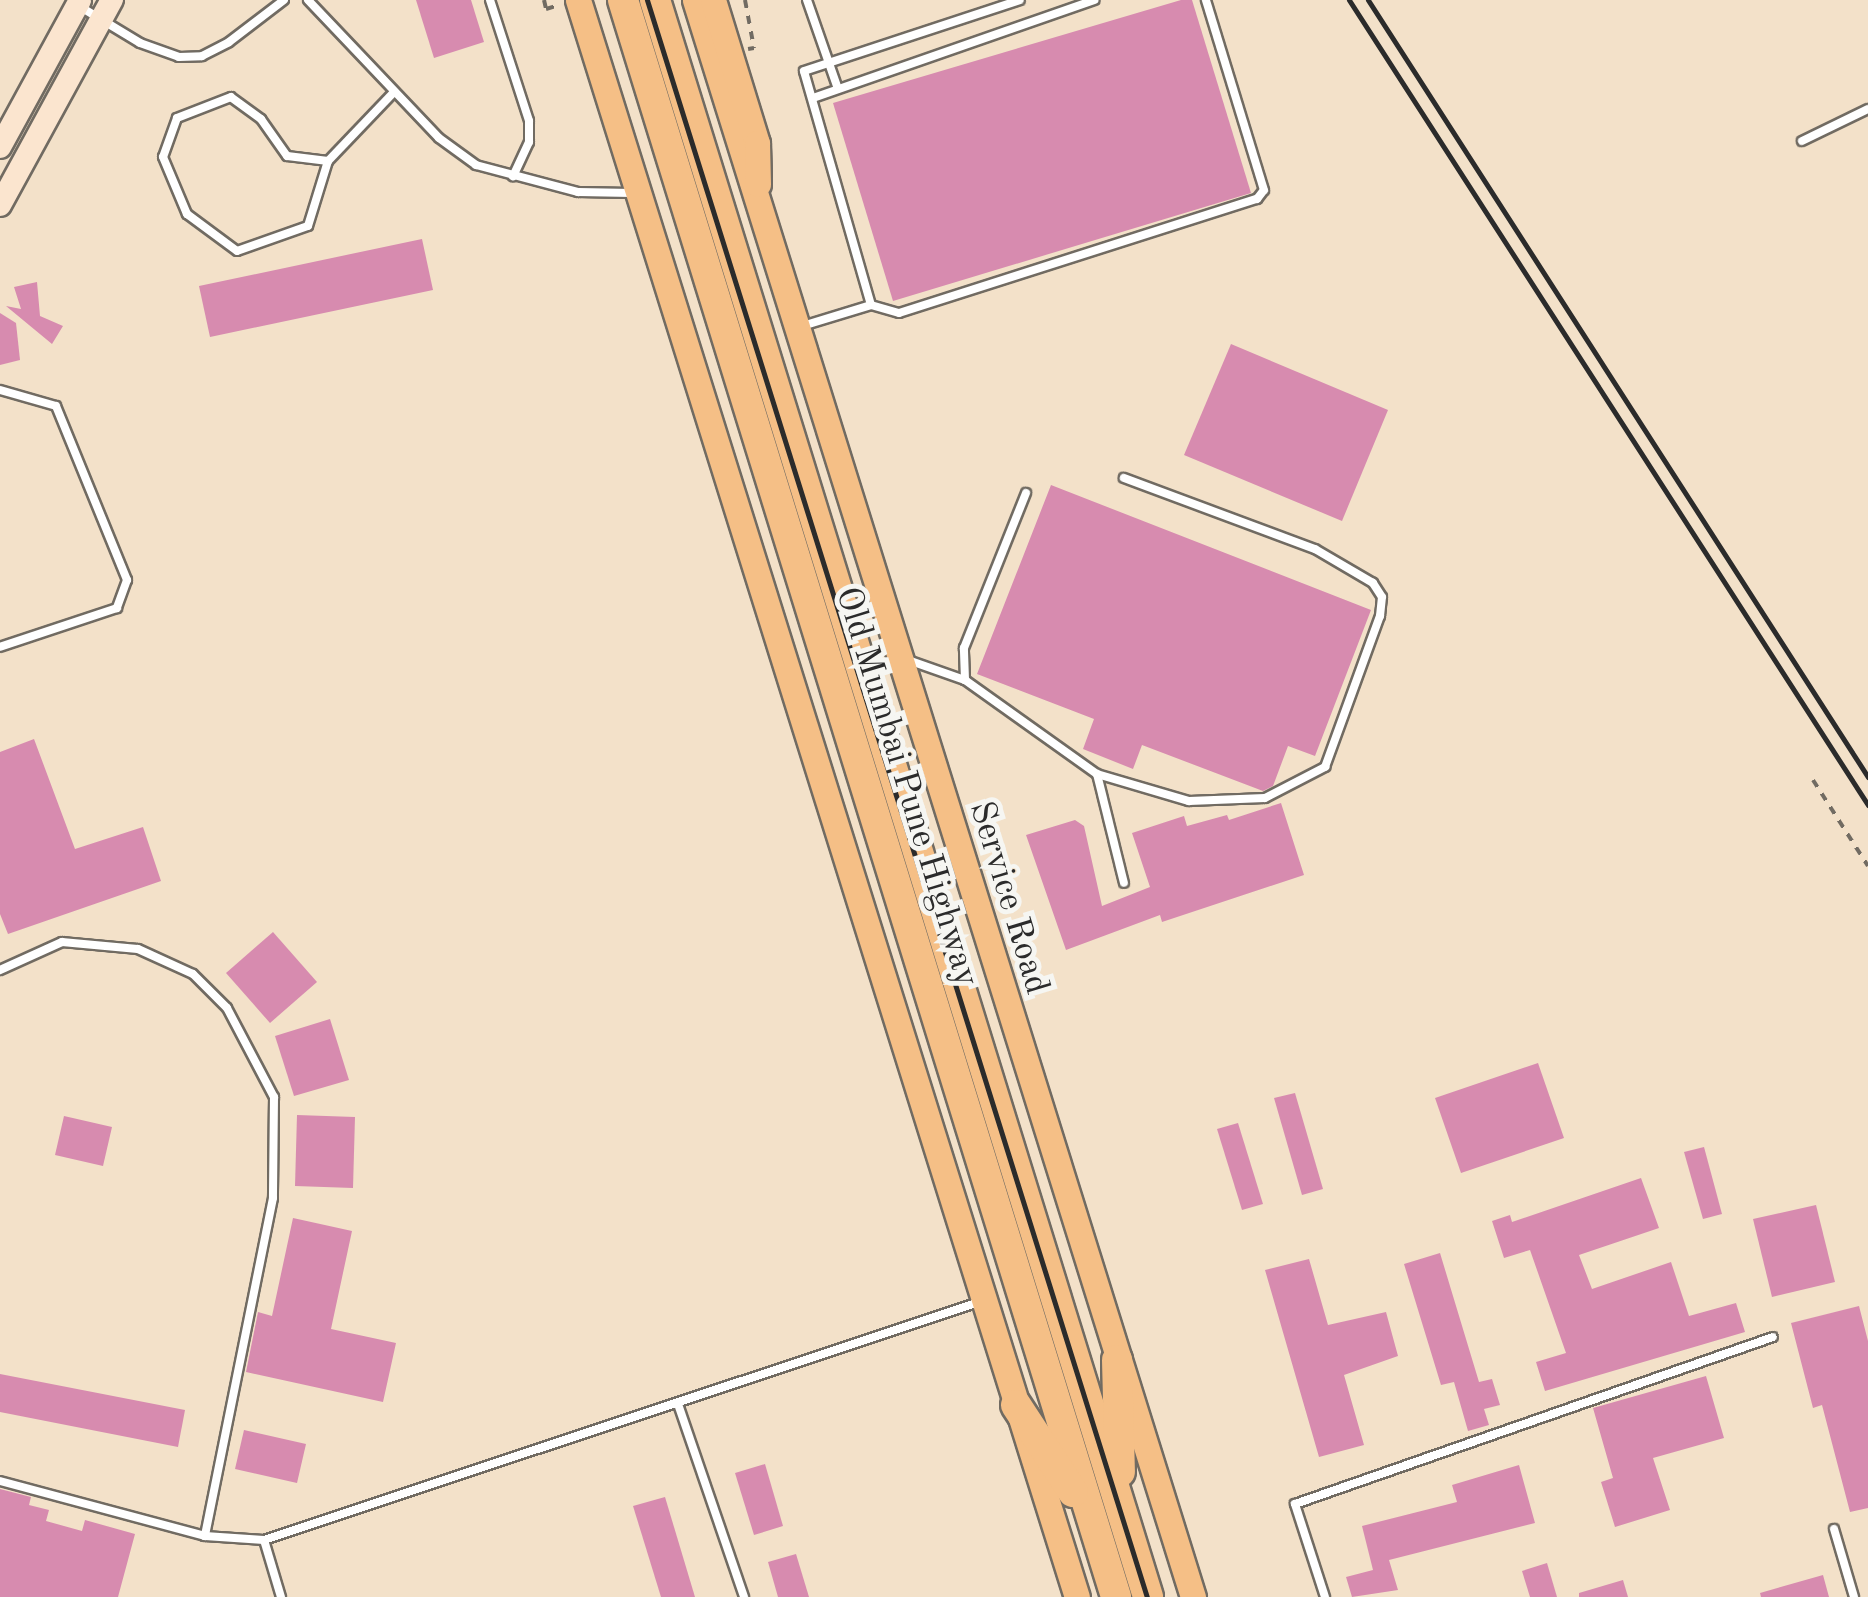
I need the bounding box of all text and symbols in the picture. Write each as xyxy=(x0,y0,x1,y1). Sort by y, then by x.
street label: Old Mumbai Pune Highway xyxy=(825,582,987,992)
street label: Service Road xyxy=(959,797,1057,999)

